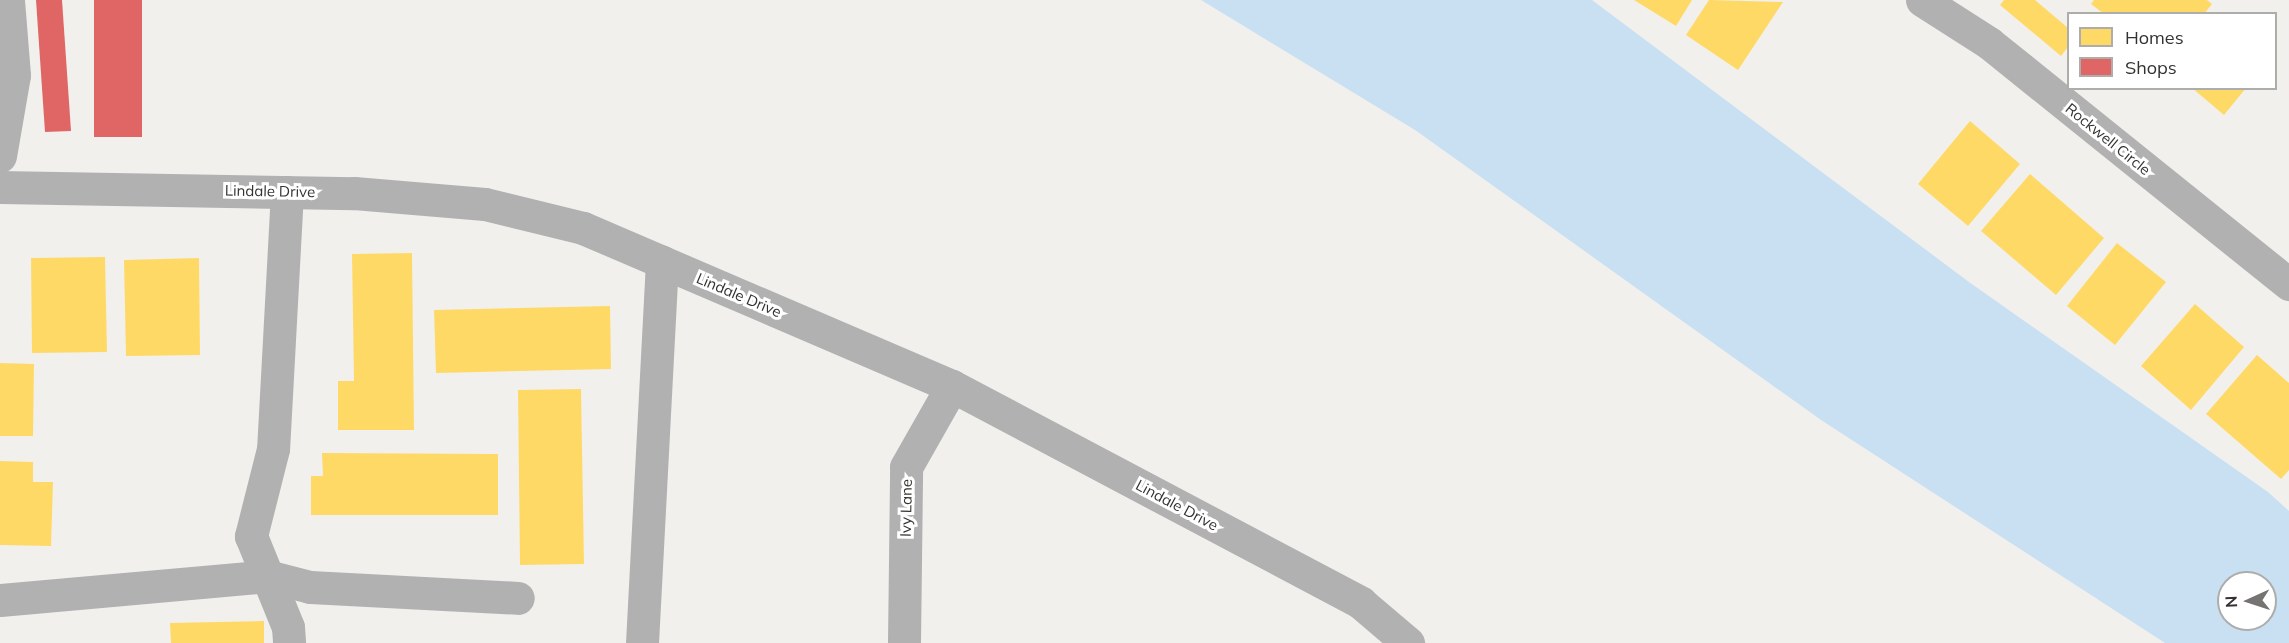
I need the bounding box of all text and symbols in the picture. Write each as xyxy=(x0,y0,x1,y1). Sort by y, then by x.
legend xyxy=(2067,12,2277,90)
text: Homes xyxy=(2125,26,2184,49)
text: Shops xyxy=(2125,56,2177,79)
street label: Rockwell Circle xyxy=(2062,99,2154,179)
street label: Lindale Drive xyxy=(225,181,315,201)
street label: Lindale Drive xyxy=(694,269,784,321)
street label: Lindale Drive xyxy=(1133,476,1221,534)
street label: Ivy Lane xyxy=(896,479,916,537)
north arrow xyxy=(2217,571,2277,631)
text: N xyxy=(2221,595,2241,608)

